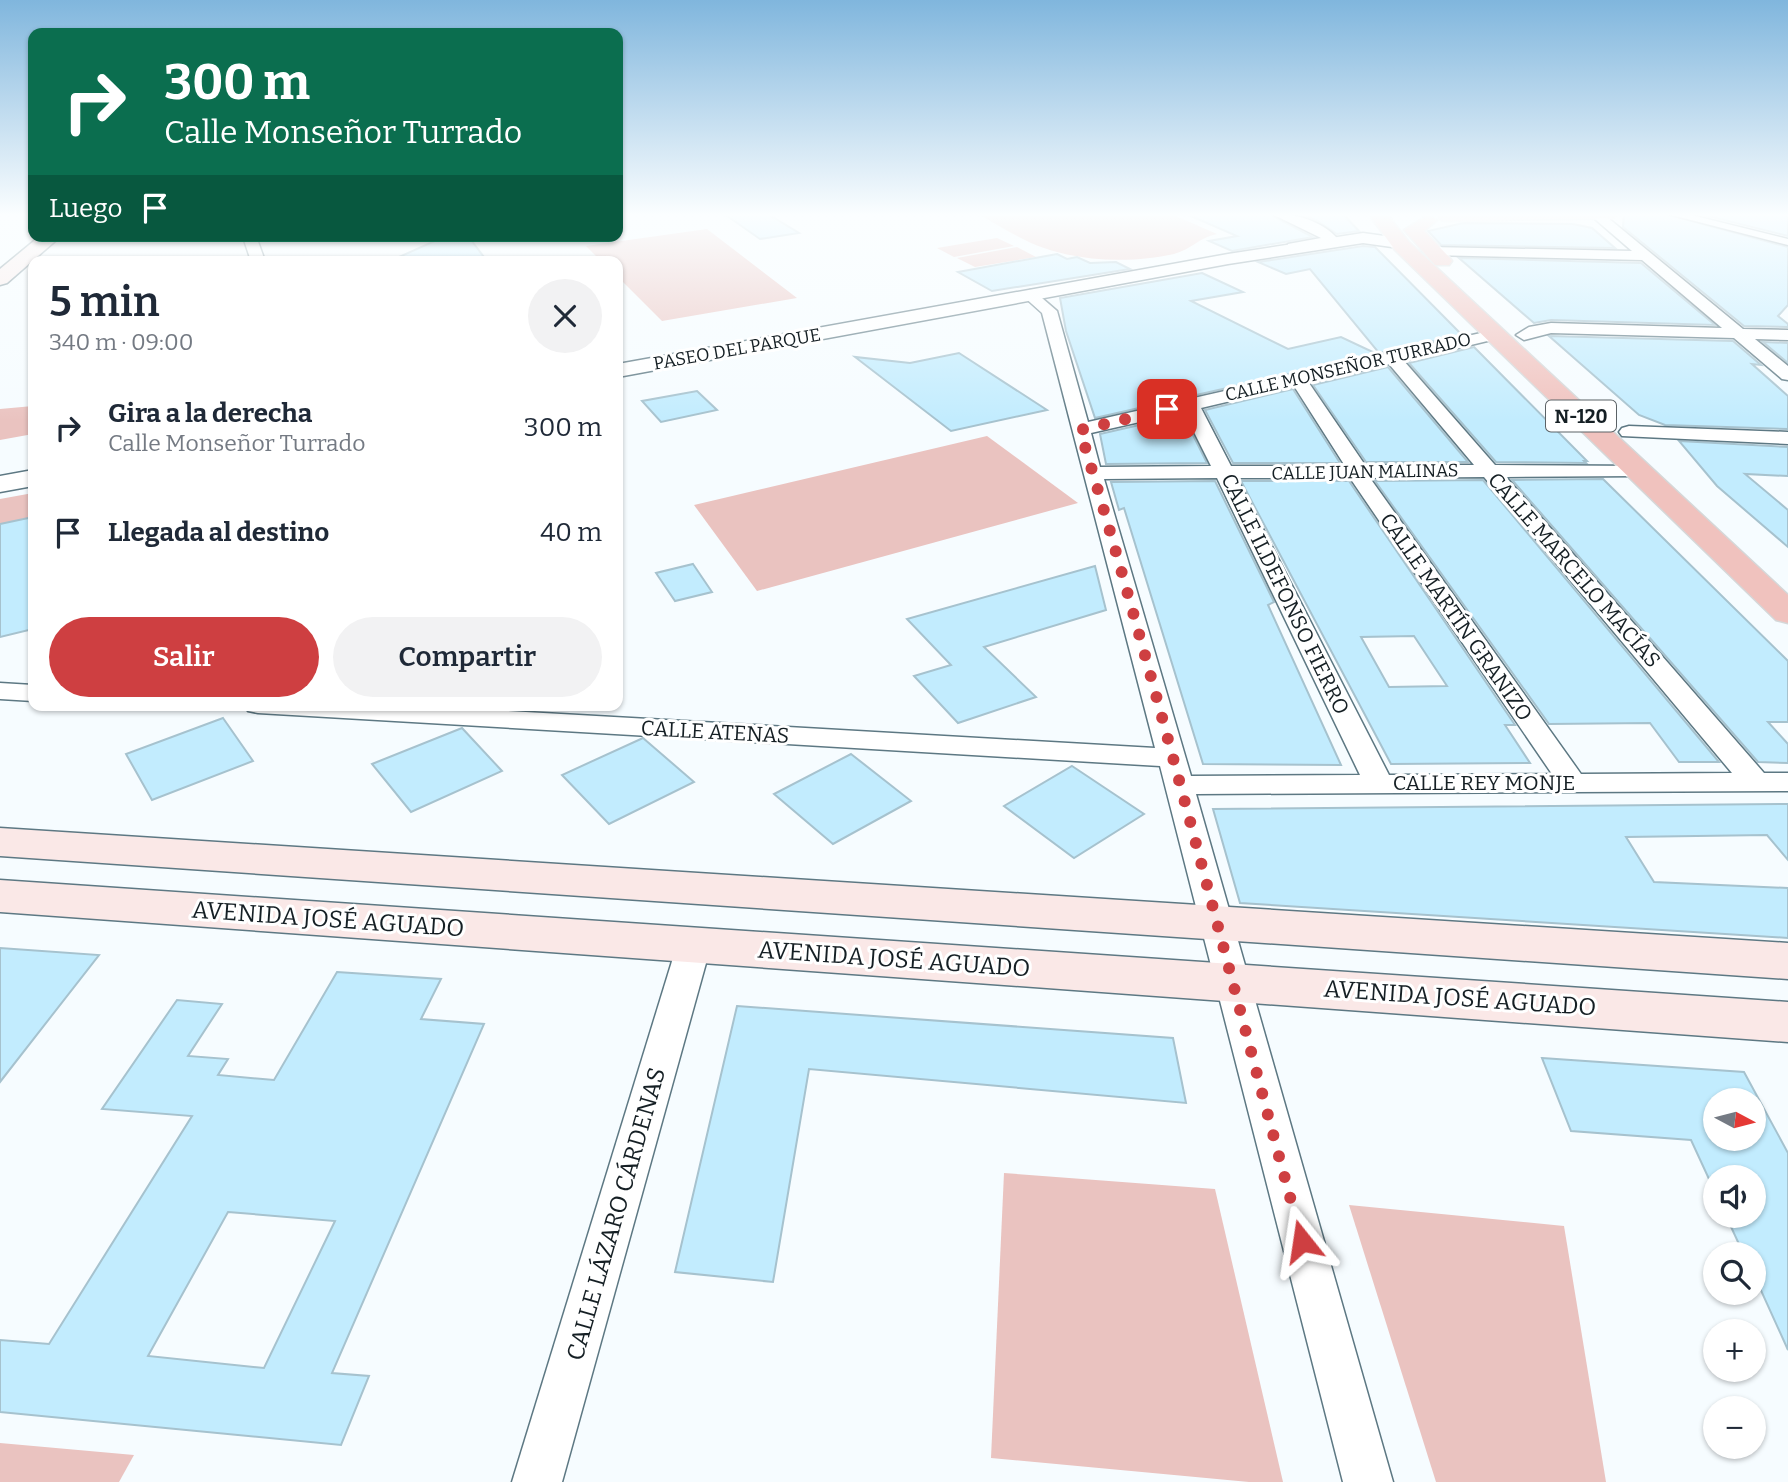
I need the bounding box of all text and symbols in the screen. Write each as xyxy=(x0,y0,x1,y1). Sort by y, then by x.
text: 300 m xyxy=(164,53,310,112)
icon: right xyxy=(49,56,140,147)
text: Calle Monseñor Turrado xyxy=(164,113,522,151)
icon: arrive xyxy=(136,189,174,227)
text: Luego xyxy=(49,193,122,224)
text: 5 min xyxy=(49,277,160,327)
button: close xyxy=(528,279,602,353)
street label: PASEO DEL PARQUE xyxy=(652,323,822,375)
text: 340 m · 09:00 xyxy=(49,328,193,356)
street label: CALLE MONSEÑOR TURRADO xyxy=(1223,328,1473,406)
pin xyxy=(1137,379,1197,439)
icon: arrive xyxy=(1148,390,1186,428)
text: Gira a la derecha xyxy=(108,398,312,429)
road number: N-120 xyxy=(1546,400,1616,432)
icon: right xyxy=(49,409,87,447)
text: 300 m xyxy=(524,412,602,443)
text: Calle Monseñor Turrado xyxy=(108,429,365,457)
street label: CALLE JUAN MALINAS xyxy=(1271,459,1459,485)
street label: CALLE MARCELO MACÍAS xyxy=(1482,467,1666,673)
street label: CALLE ILDEFONSO FIERRO xyxy=(1215,469,1355,719)
street label: CALLE MARTÍN GRANIZO xyxy=(1374,508,1538,726)
icon: arrive xyxy=(49,514,87,552)
text: Llegada al destino xyxy=(108,517,329,548)
text: 40 m xyxy=(540,517,602,548)
button: Salir xyxy=(49,617,319,697)
button: Compartir xyxy=(333,617,602,697)
street label: CALLE ATENAS xyxy=(640,715,790,749)
street label: CALLE REY MONJE xyxy=(1393,770,1575,796)
street label: AVENIDA JOSÉ AGUADO xyxy=(191,895,465,942)
street label: AVENIDA JOSÉ AGUADO xyxy=(757,935,1031,982)
street label: AVENIDA JOSÉ AGUADO xyxy=(1323,974,1597,1021)
street label: CALLE LÁZARO CÁRDENAS xyxy=(560,1064,671,1364)
north arrow xyxy=(1703,1088,1766,1152)
map controls xyxy=(1703,1088,1766,1459)
button: sound xyxy=(1703,1165,1766,1228)
position arrow xyxy=(1265,1204,1339,1278)
button: search xyxy=(1703,1242,1766,1305)
button: + xyxy=(1703,1319,1766,1382)
button: − xyxy=(1703,1396,1766,1459)

